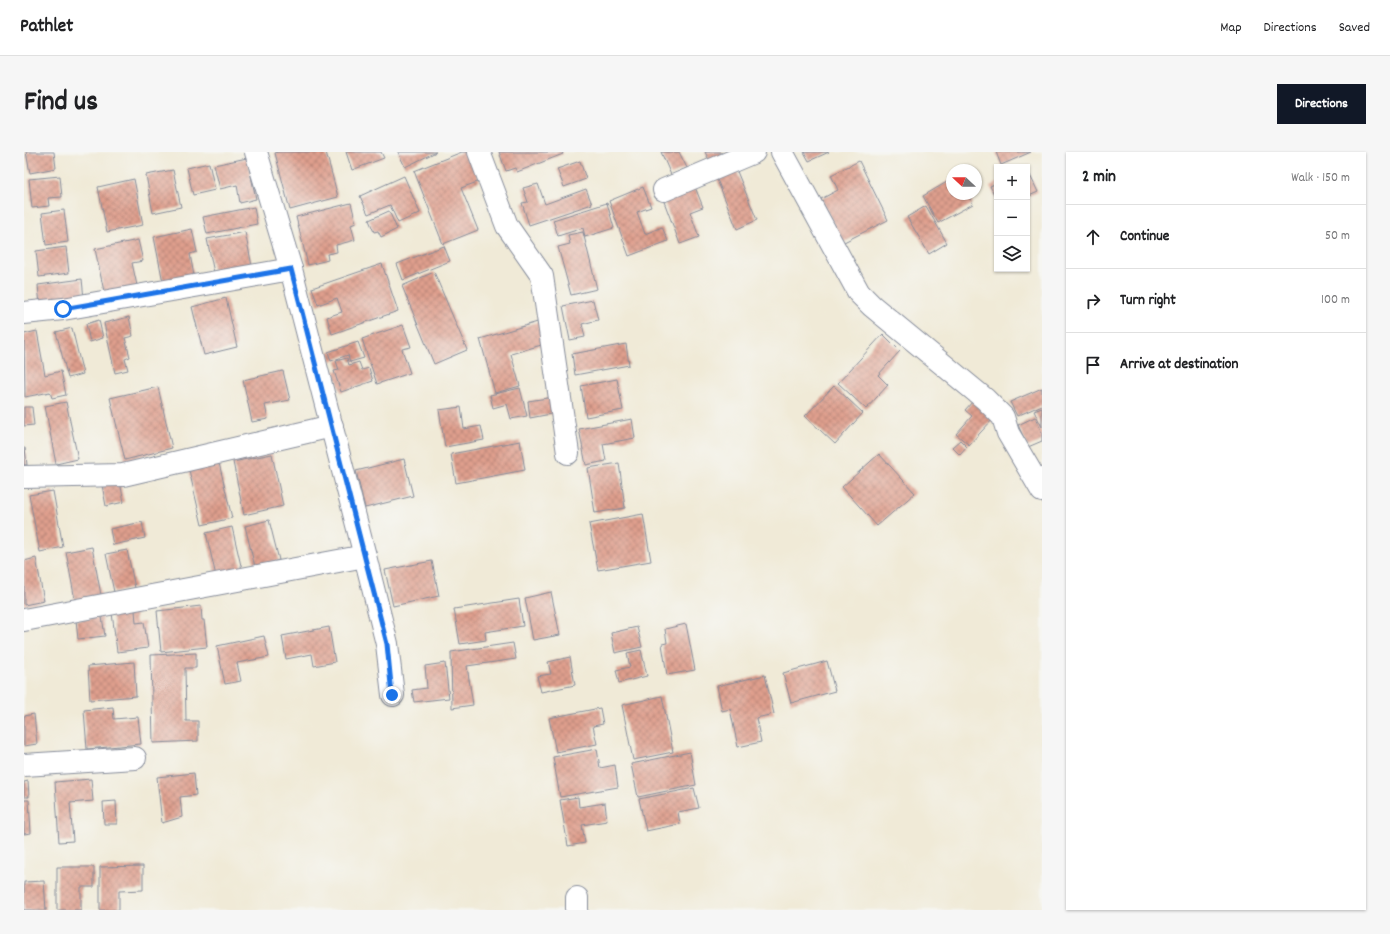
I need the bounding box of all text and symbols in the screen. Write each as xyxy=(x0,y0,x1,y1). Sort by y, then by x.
text: Pathlet xyxy=(20,14,73,41)
text: Map xyxy=(1220,18,1242,38)
text: Directions xyxy=(1264,18,1317,38)
text: Saved xyxy=(1339,18,1370,38)
text: Find us xyxy=(24,84,98,124)
button: Directions xyxy=(1277,84,1366,124)
north arrow xyxy=(946,164,982,200)
map controls xyxy=(994,164,1030,272)
button: + xyxy=(994,164,1030,200)
text: 2 min xyxy=(1082,166,1116,190)
text: Walk · 150 m xyxy=(1291,169,1350,188)
button: − xyxy=(994,200,1030,236)
icon: ahead xyxy=(1082,226,1104,248)
text: Continue xyxy=(1120,226,1169,248)
text: 50 m xyxy=(1325,227,1350,246)
button: layers xyxy=(994,236,1030,272)
icon: right xyxy=(1082,290,1104,312)
text: Turn right xyxy=(1120,290,1176,312)
text: 100 m xyxy=(1321,291,1350,310)
route start xyxy=(54,300,72,318)
icon: arrive xyxy=(1082,354,1104,376)
text: Arrive at destination xyxy=(1120,354,1238,376)
route end xyxy=(383,686,401,704)

